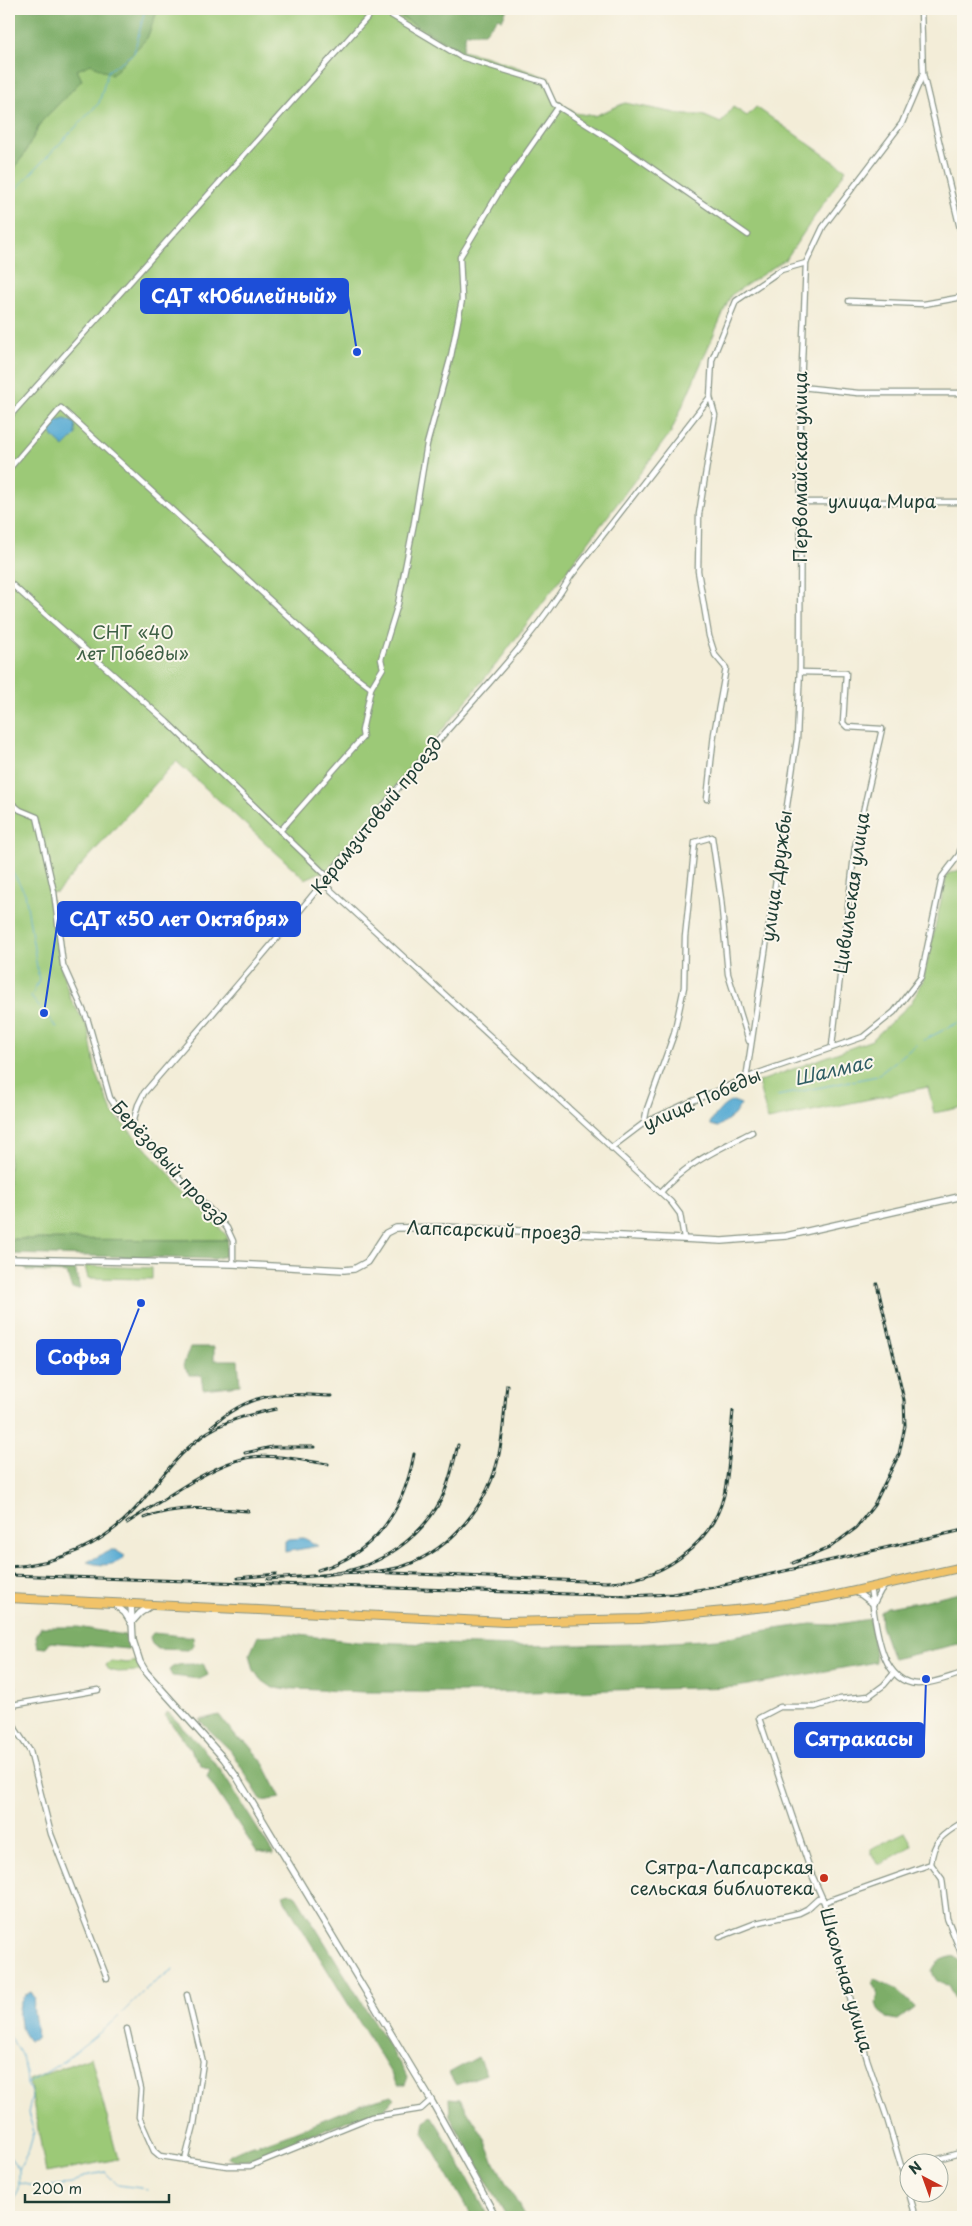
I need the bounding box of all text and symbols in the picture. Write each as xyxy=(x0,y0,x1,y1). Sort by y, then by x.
callout: СДТ «Юбилейный» xyxy=(141,279,348,313)
text: СДТ «Юбилейный» xyxy=(151,281,337,309)
street label: Первомайская улица xyxy=(786,371,813,562)
street label: улица Мира xyxy=(828,487,937,514)
park label: СНТ «40 лет Победы» xyxy=(76,618,189,666)
street label: Керамзитовый проезд xyxy=(304,730,448,900)
street label: улица Дружбы xyxy=(753,808,798,943)
street label: Цивильская улица xyxy=(826,810,875,975)
callout: СДТ «50 лет Октября» xyxy=(58,902,300,936)
text: СДТ «50 лет Октября» xyxy=(69,904,289,932)
water label: Шалмас xyxy=(791,1046,877,1092)
street label: улица Победы xyxy=(638,1060,765,1137)
street label: Берёзовый проезд xyxy=(106,1094,234,1232)
street label: Лапсарский проезд xyxy=(406,1213,582,1246)
callout: Софья xyxy=(37,1340,120,1374)
text: Софья xyxy=(48,1342,110,1370)
callout: Сятракасы xyxy=(795,1723,924,1757)
text: Сятракасы xyxy=(805,1724,913,1752)
place label: Сятра-Лапсарская сельская библиотека xyxy=(630,1853,815,1901)
marker: Сятра-Лапсарская сельская библиотека xyxy=(818,1872,830,1884)
street label: Школьная улица xyxy=(814,1904,881,2056)
north arrow xyxy=(900,2154,950,2204)
text: N xyxy=(904,2156,926,2179)
scale bar xyxy=(25,2171,169,2203)
text: 200 m xyxy=(32,2176,82,2199)

